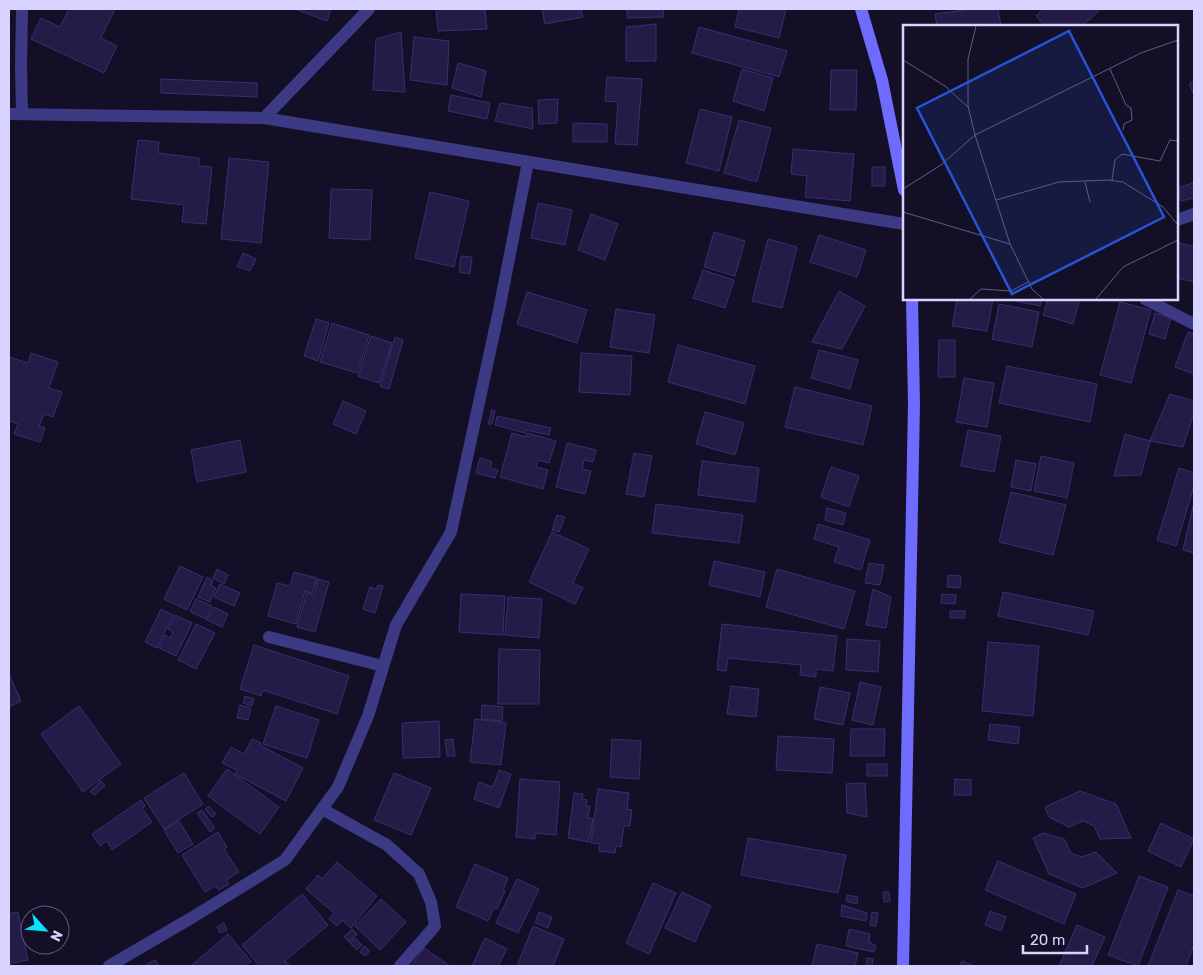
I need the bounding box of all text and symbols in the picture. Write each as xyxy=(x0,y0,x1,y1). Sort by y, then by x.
inset map xyxy=(903,25,1178,300)
north arrow xyxy=(20,905,70,955)
scale bar xyxy=(1023,922,1087,954)
text: N xyxy=(46,927,66,944)
text: 20 m xyxy=(1030,931,1065,949)

